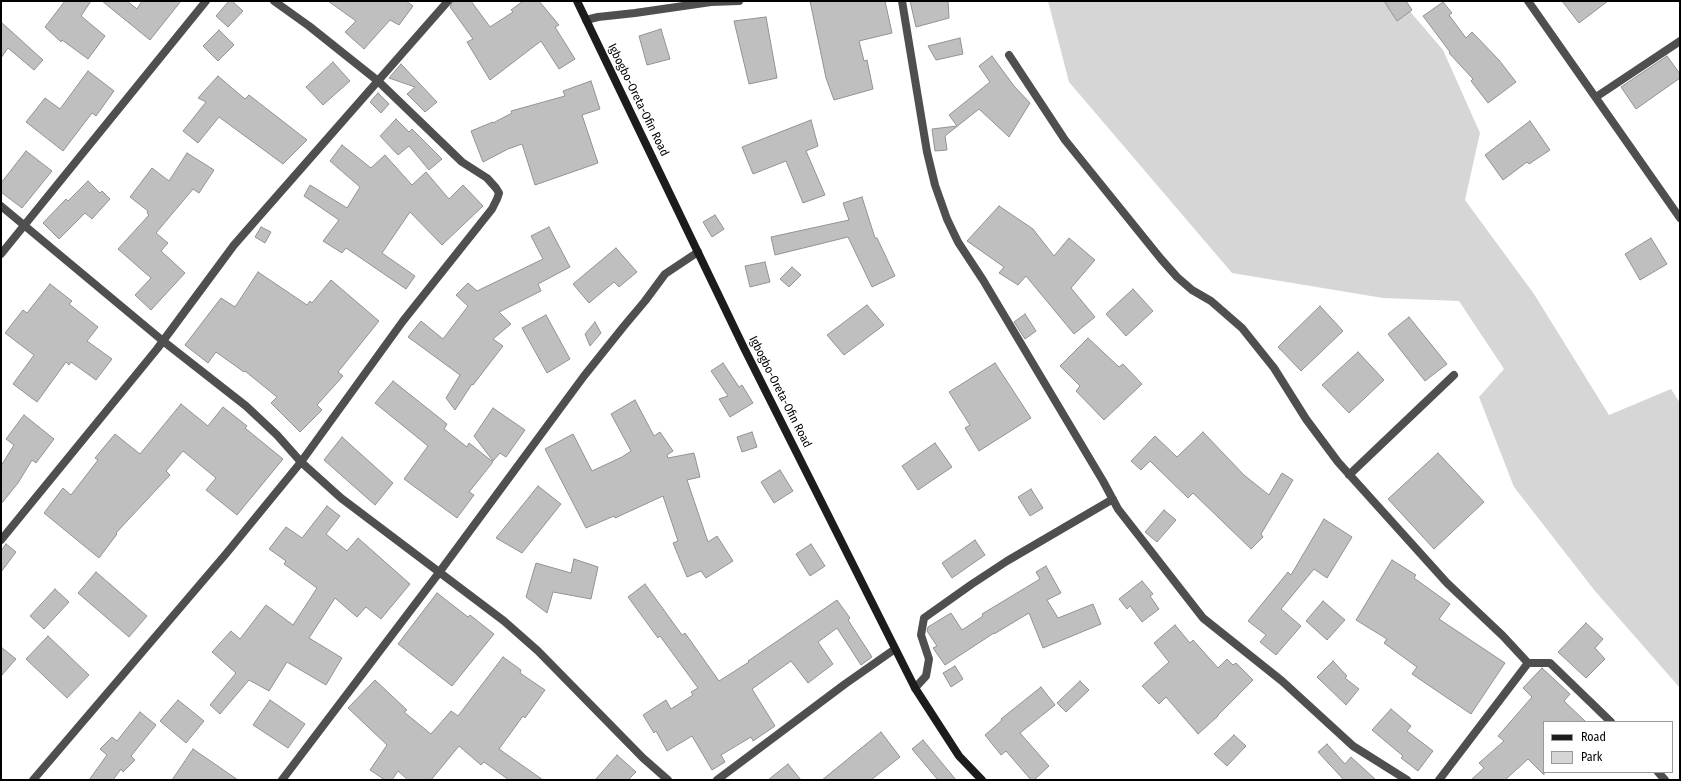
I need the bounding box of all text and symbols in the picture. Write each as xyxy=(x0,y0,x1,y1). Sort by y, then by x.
street label: Igbogbo-Oreta-Ofin Road xyxy=(604,41,672,159)
street label: Igbogbo-Oreta-Ofin Road xyxy=(746,334,814,450)
legend xyxy=(1543,721,1673,773)
text: Road xyxy=(1581,730,1606,744)
text: Park xyxy=(1581,750,1602,764)

